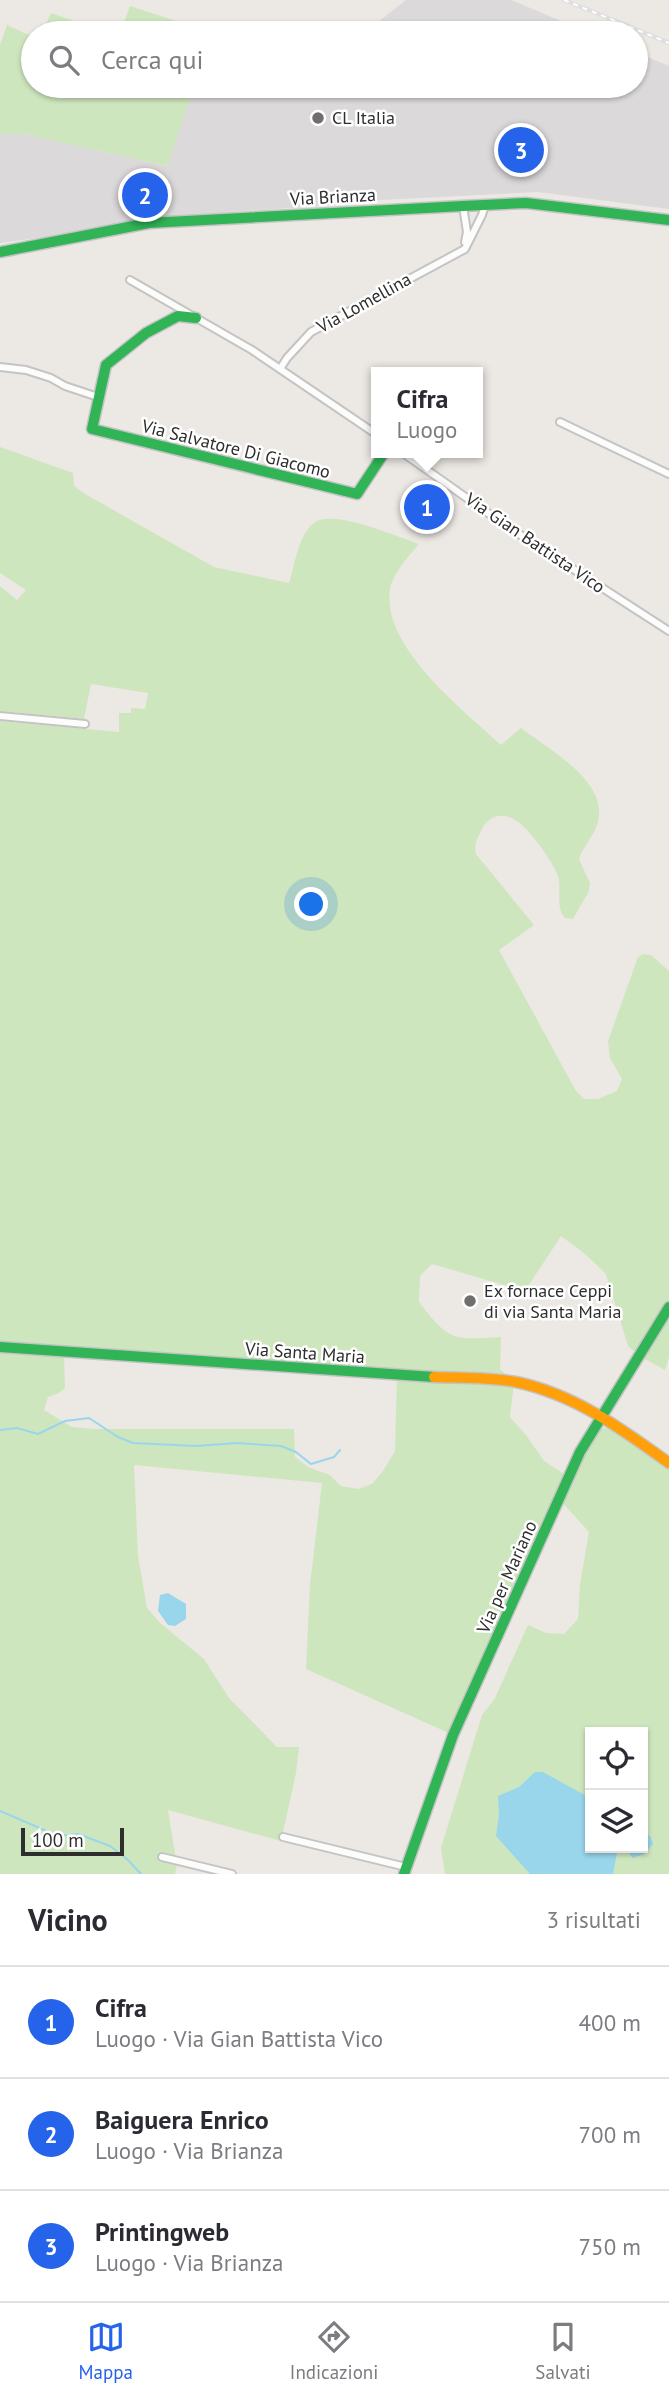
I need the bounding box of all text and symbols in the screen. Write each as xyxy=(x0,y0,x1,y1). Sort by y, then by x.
search box xyxy=(21,21,648,98)
icon: search xyxy=(45,41,83,79)
text: Cerca qui xyxy=(101,43,204,76)
place label: CL Italia xyxy=(332,106,395,129)
marker: CL Italia xyxy=(310,110,326,126)
pin: 3 xyxy=(498,124,544,176)
pin: 2 xyxy=(122,169,168,221)
street label: Via Brianza xyxy=(288,183,377,210)
street label: Via Lomellina xyxy=(312,267,415,338)
popup xyxy=(371,367,483,458)
text: Cifra xyxy=(397,382,448,415)
street label: Via Salvatore Di Giacomo xyxy=(138,414,333,483)
text: Luogo xyxy=(397,415,457,444)
pin: 1 xyxy=(404,481,450,533)
street label: Via Gian Battista Vico xyxy=(460,487,610,598)
your location xyxy=(294,887,328,921)
place label: Ex fornace Ceppi di via Santa Maria xyxy=(484,1279,622,1323)
marker: Ex fornace Ceppi di via Santa Maria xyxy=(462,1293,478,1309)
street label: Via Santa Maria xyxy=(243,1337,366,1368)
street label: Via per Mariano xyxy=(471,1517,542,1638)
map controls xyxy=(585,1727,648,1853)
button: locate xyxy=(585,1727,648,1790)
button: layers xyxy=(585,1790,648,1853)
scale bar xyxy=(21,1825,124,1857)
text: 100 m xyxy=(32,1828,84,1852)
text: Vicino xyxy=(28,1900,108,1939)
text: 3 risultati xyxy=(546,1905,641,1934)
text: Cifra xyxy=(95,1991,147,2024)
text: 1 xyxy=(44,2008,58,2037)
text: 400 m xyxy=(579,2008,641,2037)
text: Luogo · Via Gian Battista Vico xyxy=(95,2024,383,2053)
text: Baiguera Enrico xyxy=(95,2103,269,2136)
text: 2 xyxy=(44,2120,58,2149)
text: 700 m xyxy=(579,2120,641,2149)
text: Luogo · Via Brianza xyxy=(95,2136,283,2165)
text: Printingweb xyxy=(95,2215,229,2248)
text: 3 xyxy=(44,2232,58,2261)
text: 750 m xyxy=(579,2232,641,2261)
text: Luogo · Via Brianza xyxy=(95,2248,283,2277)
tab: Mappa xyxy=(78,2318,133,2384)
tab: Indicazioni xyxy=(290,2318,378,2384)
tab: Salvati xyxy=(535,2318,590,2384)

